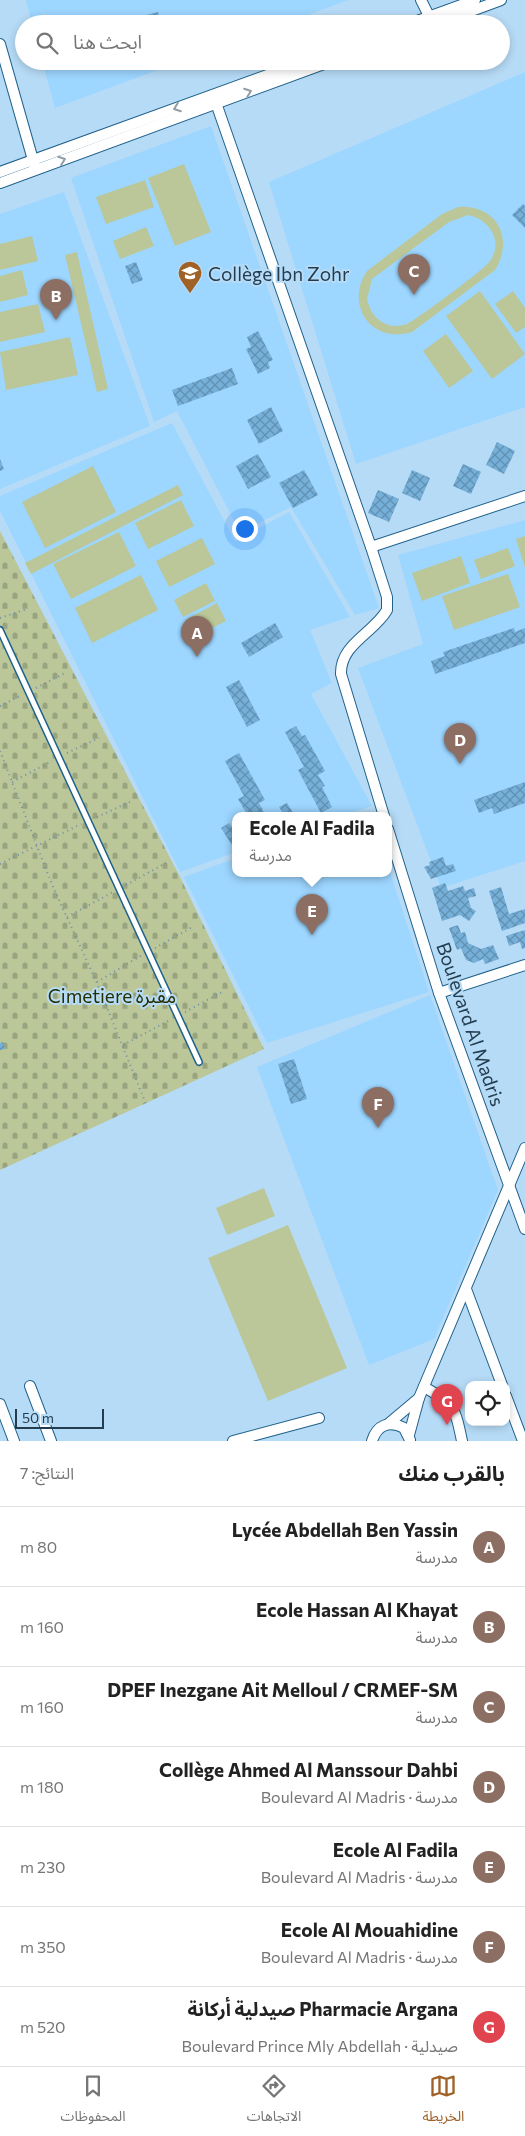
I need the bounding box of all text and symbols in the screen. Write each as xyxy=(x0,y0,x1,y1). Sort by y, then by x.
search box xyxy=(15,15,510,70)
icon: search xyxy=(33,29,61,57)
text: ابحث هنا xyxy=(73,30,142,53)
one-way arrow xyxy=(243,88,251,98)
one-way arrow xyxy=(174,102,182,112)
one-way arrow xyxy=(58,156,66,166)
pin: C xyxy=(398,254,430,295)
school or university icon: Collège Ibn Zohr xyxy=(177,260,203,294)
place label: Collège Ibn Zohr xyxy=(208,262,350,285)
pin: B xyxy=(40,279,72,320)
your location xyxy=(232,516,258,542)
pin: A xyxy=(181,616,213,657)
pin: D xyxy=(444,723,476,764)
popup xyxy=(232,812,392,877)
text: Ecole Al Fadila xyxy=(249,816,375,839)
text: مدرسة xyxy=(249,845,292,864)
pin: E xyxy=(296,894,328,935)
street label: Boulevard Al Madris xyxy=(432,939,510,1109)
park label: Cimetiere مقبرة xyxy=(48,984,176,1008)
pin: F xyxy=(362,1087,394,1128)
map controls xyxy=(465,1381,510,1426)
button: locate xyxy=(465,1381,510,1426)
pin: G xyxy=(431,1384,463,1425)
scale bar xyxy=(15,1406,104,1429)
text: 50 m xyxy=(22,1409,54,1426)
text: بالقرب منك xyxy=(399,1460,505,1485)
text: النتائج: 7 xyxy=(20,1463,74,1482)
text: Lycée Abdellah Ben Yassin xyxy=(232,1518,458,1541)
text: 80 m xyxy=(20,1537,57,1556)
text: A xyxy=(483,1537,495,1556)
text: مدرسة xyxy=(415,1547,458,1566)
text: Ecole Hassan Al Khayat xyxy=(256,1598,458,1621)
text: 160 m xyxy=(20,1617,64,1636)
text: B xyxy=(484,1617,494,1636)
text: مدرسة xyxy=(415,1627,458,1646)
text: DPEF Inezgane Ait Melloul / CRMEF-SM xyxy=(107,1678,458,1701)
text: 160 m xyxy=(20,1697,64,1716)
text: C xyxy=(484,1697,494,1716)
text: مدرسة xyxy=(415,1707,458,1726)
text: Collège Ahmed Al Manssour Dahbi xyxy=(159,1758,458,1781)
text: 180 m xyxy=(20,1777,64,1796)
text: D xyxy=(483,1777,495,1796)
text: مدرسة · Boulevard Al Madris xyxy=(261,1787,458,1806)
text: Ecole Al Fadila xyxy=(333,1838,458,1861)
text: 230 m xyxy=(20,1857,66,1876)
text: E xyxy=(484,1857,494,1876)
text: مدرسة · Boulevard Al Madris xyxy=(261,1867,458,1886)
text: Ecole Al Mouahidine xyxy=(281,1918,458,1941)
text: 350 m xyxy=(20,1937,66,1956)
text: F xyxy=(484,1937,494,1956)
text: مدرسة · Boulevard Al Madris xyxy=(261,1947,458,1966)
text: Pharmacie Argana صيدلية أركانة xyxy=(187,1997,458,2020)
text: 520 m xyxy=(20,2017,66,2036)
text: G xyxy=(483,2017,495,2036)
text: صيدلية · Boulevard Prince Mly Abdellah xyxy=(182,2036,458,2055)
tab: المحفوظات xyxy=(61,2072,126,2131)
tab: الاتجاهات xyxy=(247,2072,301,2131)
tab: الخريطة xyxy=(422,2072,464,2131)

